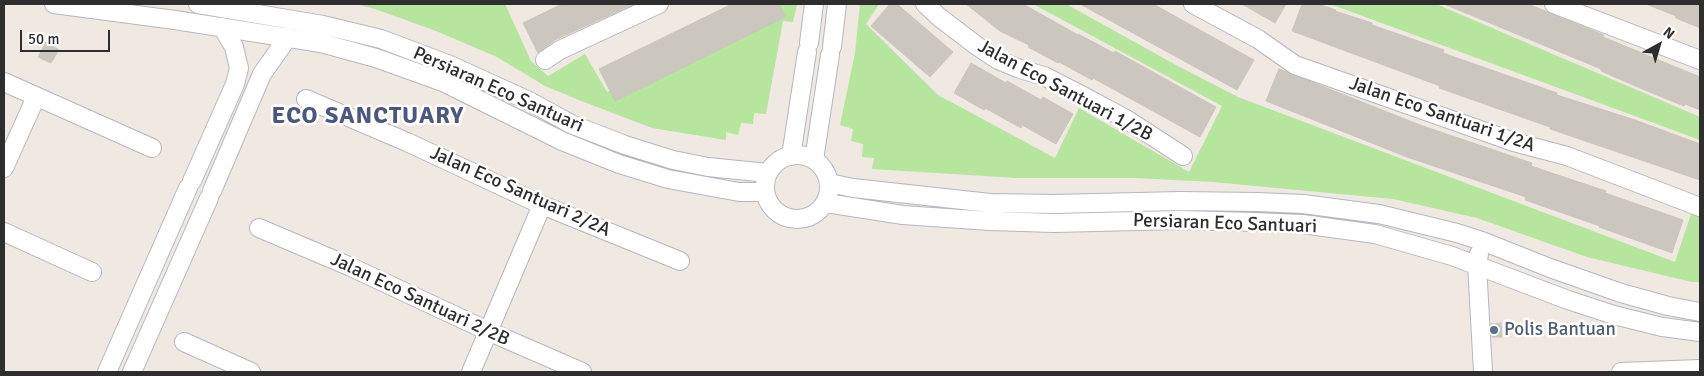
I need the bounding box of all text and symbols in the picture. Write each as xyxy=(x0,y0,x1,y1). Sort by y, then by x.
scale bar xyxy=(22,20,112,52)
north arrow xyxy=(1634,20,1684,70)
text: N xyxy=(1660,23,1678,43)
text: 50 m xyxy=(28,30,59,48)
street label: Jalan Eco Santuari 1/2B xyxy=(974,35,1156,147)
street label: Persiaran Eco Santuari xyxy=(409,42,587,138)
street label: Jalan Eco Santuari 1/2A xyxy=(1346,72,1538,158)
district label: ECO SANCTUARY xyxy=(270,103,466,131)
street label: Jalan Eco Santuari 2/2A xyxy=(426,142,614,242)
street label: Persiaran Eco Santuari xyxy=(1133,209,1317,239)
street label: Jalan Eco Santuari 2/2B xyxy=(327,249,513,351)
place label: Polis Bantuan xyxy=(1504,319,1616,341)
marker: Polis Bantuan xyxy=(1488,324,1500,336)

